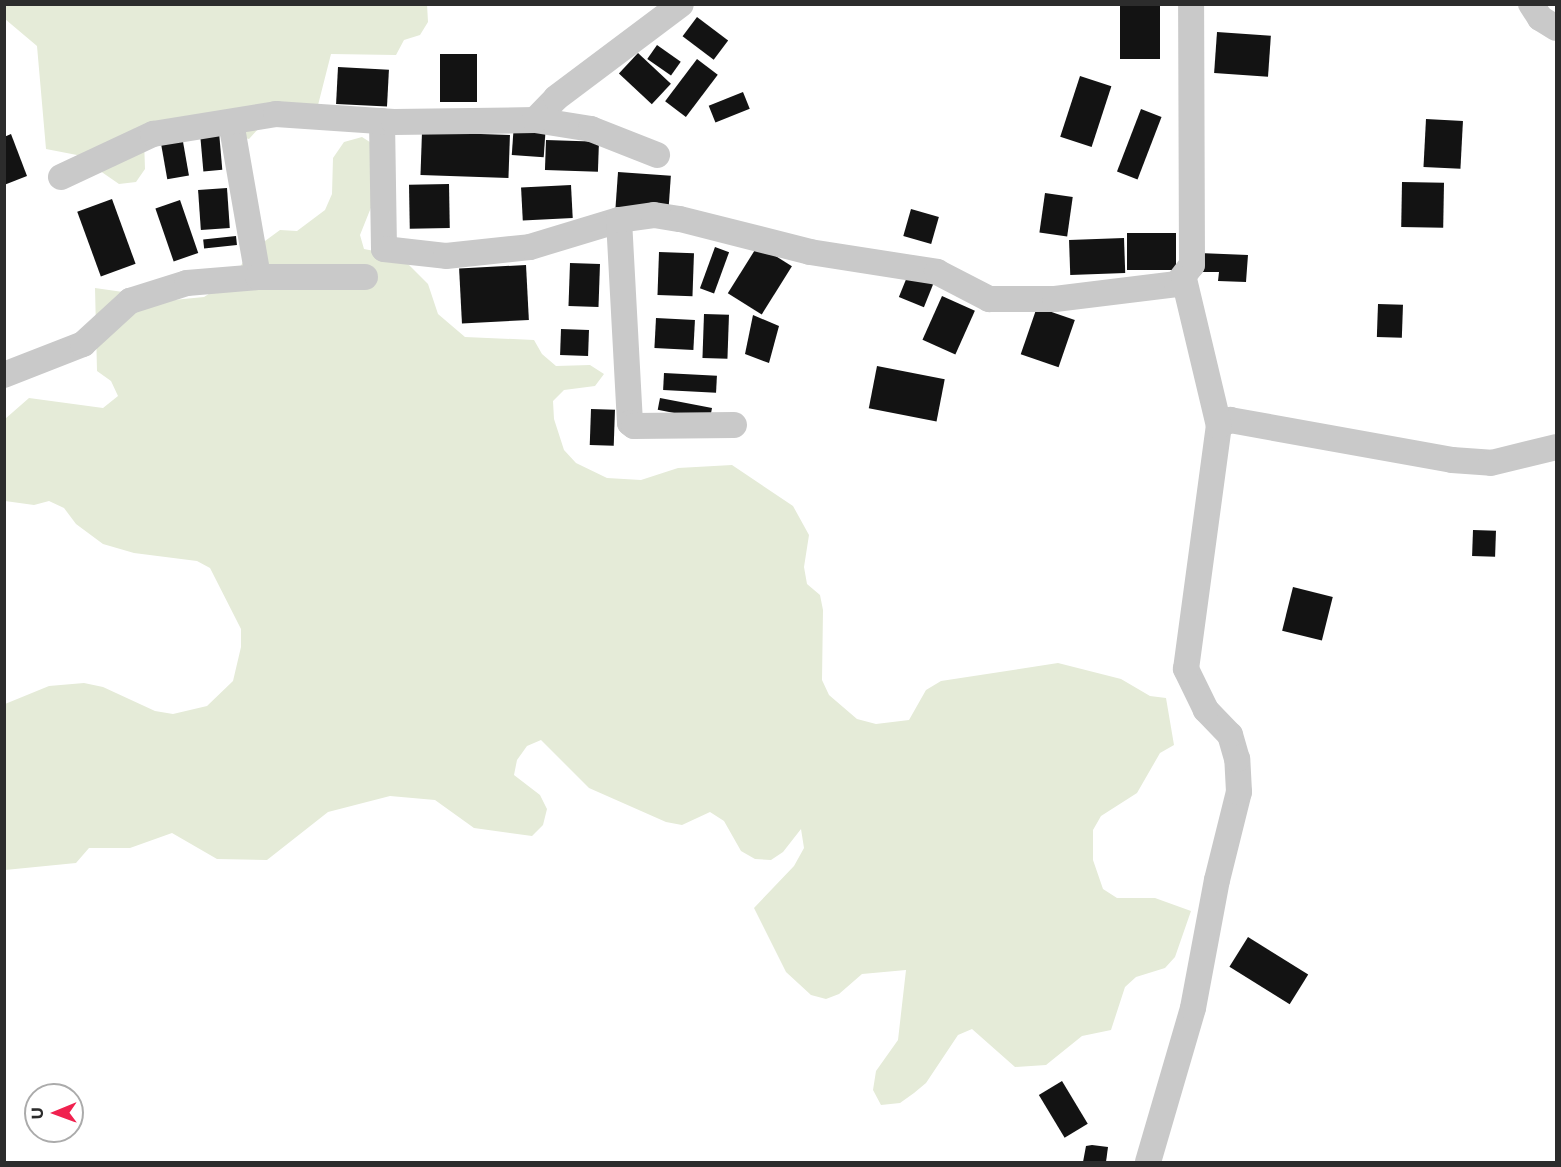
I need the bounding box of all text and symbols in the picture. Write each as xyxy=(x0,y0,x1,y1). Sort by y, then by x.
north arrow xyxy=(24,1083,84,1143)
text: U xyxy=(28,1107,47,1120)

